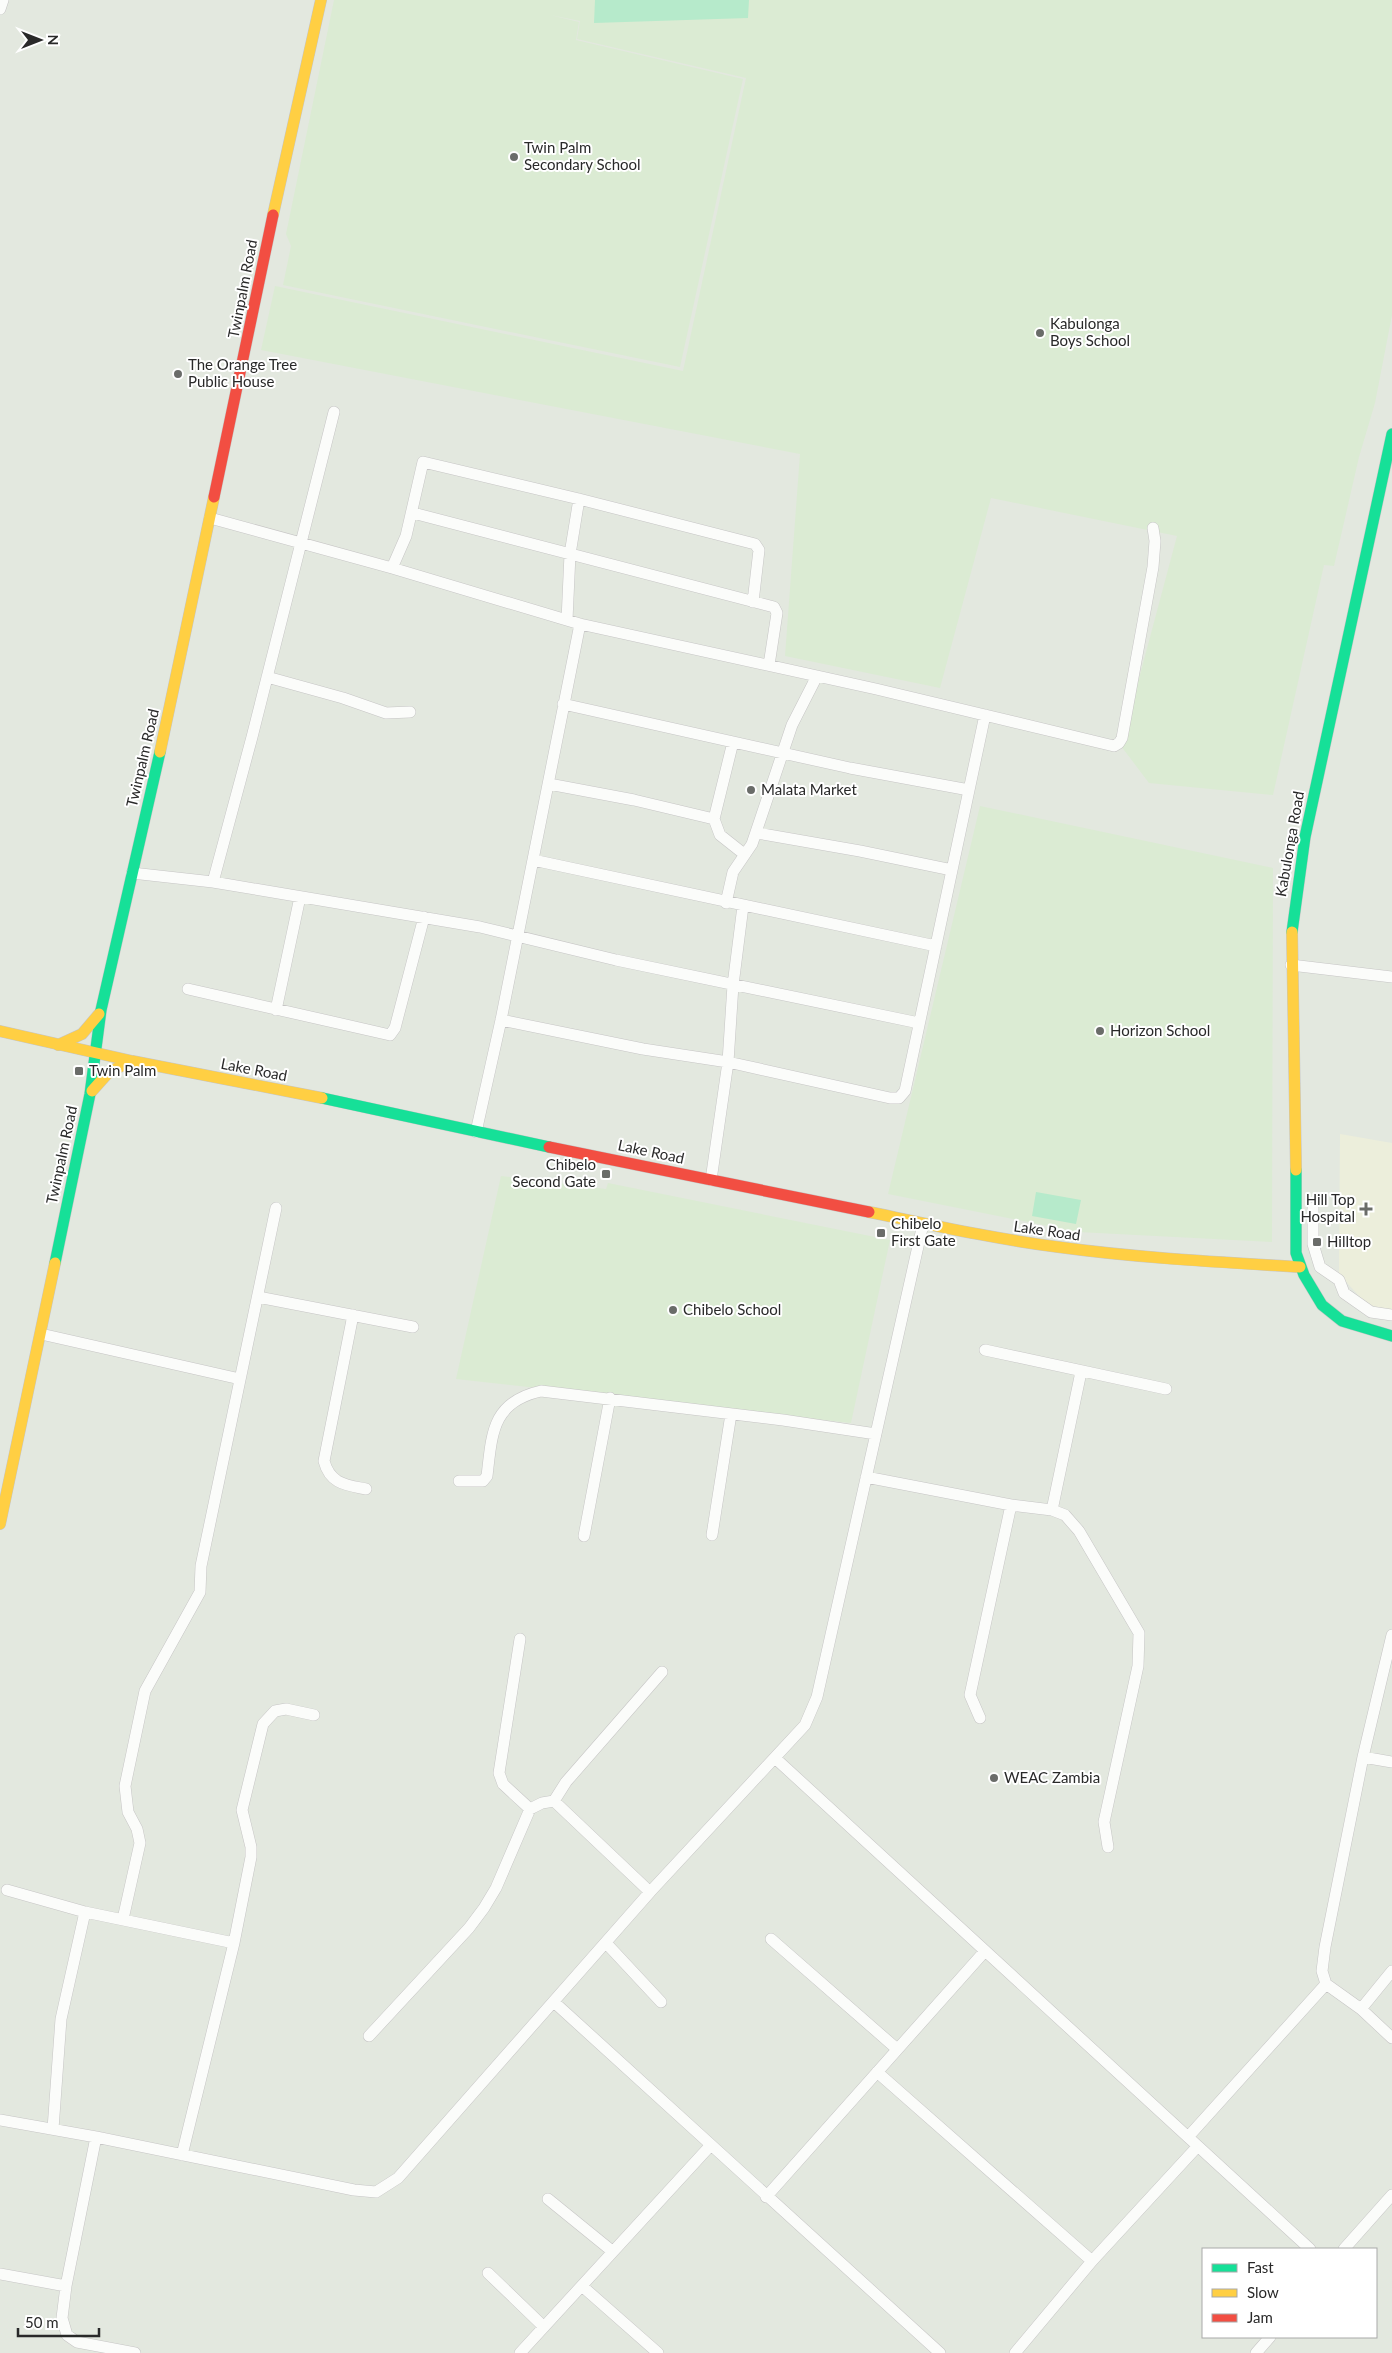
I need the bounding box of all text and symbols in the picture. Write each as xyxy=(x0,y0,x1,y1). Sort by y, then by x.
north arrow xyxy=(15,15,65,65)
text: N xyxy=(45,35,62,45)
place label: Twin Palm Secondary School xyxy=(524,138,641,173)
marker: Twin Palm Secondary School xyxy=(508,151,520,163)
street label: Twinpalm Road xyxy=(224,238,260,340)
place label: Kabulonga Boys School xyxy=(1050,314,1130,349)
marker: Kabulonga Boys School xyxy=(1034,327,1046,339)
place label: The Orange Tree Public House xyxy=(188,355,297,390)
marker: The Orange Tree Public House xyxy=(172,368,184,380)
street label: Twinpalm Road xyxy=(122,707,162,809)
place label: Malata Market xyxy=(761,780,857,798)
marker: Malata Market xyxy=(745,784,757,796)
street label: Kabulonga Road xyxy=(1271,790,1307,898)
place label: Horizon School xyxy=(1110,1021,1210,1039)
marker: Horizon School xyxy=(1094,1025,1106,1037)
street label: Lake Road xyxy=(219,1054,289,1084)
place label: Twin Palm xyxy=(89,1061,156,1079)
marker: Twin Palm xyxy=(73,1065,85,1077)
street label: Twinpalm Road xyxy=(42,1104,80,1206)
street label: Lake Road xyxy=(616,1135,686,1167)
place label: Chibelo Second Gate xyxy=(512,1155,596,1190)
marker: Chibelo Second Gate xyxy=(600,1168,612,1180)
place label: Hill Top Hospital xyxy=(1300,1190,1355,1225)
marker: Hill Top Hospital xyxy=(1359,1202,1373,1216)
place label: Chibelo First Gate xyxy=(891,1214,956,1249)
street label: Lake Road xyxy=(1013,1216,1082,1244)
marker: Chibelo First Gate xyxy=(875,1227,887,1239)
place label: Hilltop xyxy=(1327,1232,1371,1250)
marker: Hilltop xyxy=(1311,1236,1323,1248)
place label: Chibelo School xyxy=(683,1300,781,1318)
marker: Chibelo School xyxy=(667,1304,679,1316)
place label: WEAC Zambia xyxy=(1004,1768,1100,1786)
marker: WEAC Zambia xyxy=(988,1772,1000,1784)
legend xyxy=(1202,2248,1377,2338)
text: Fast xyxy=(1247,2258,1274,2276)
text: Slow xyxy=(1247,2283,1279,2301)
scale bar xyxy=(18,2306,99,2338)
text: Jam xyxy=(1247,2308,1273,2326)
text: 50 m xyxy=(25,2313,59,2331)

